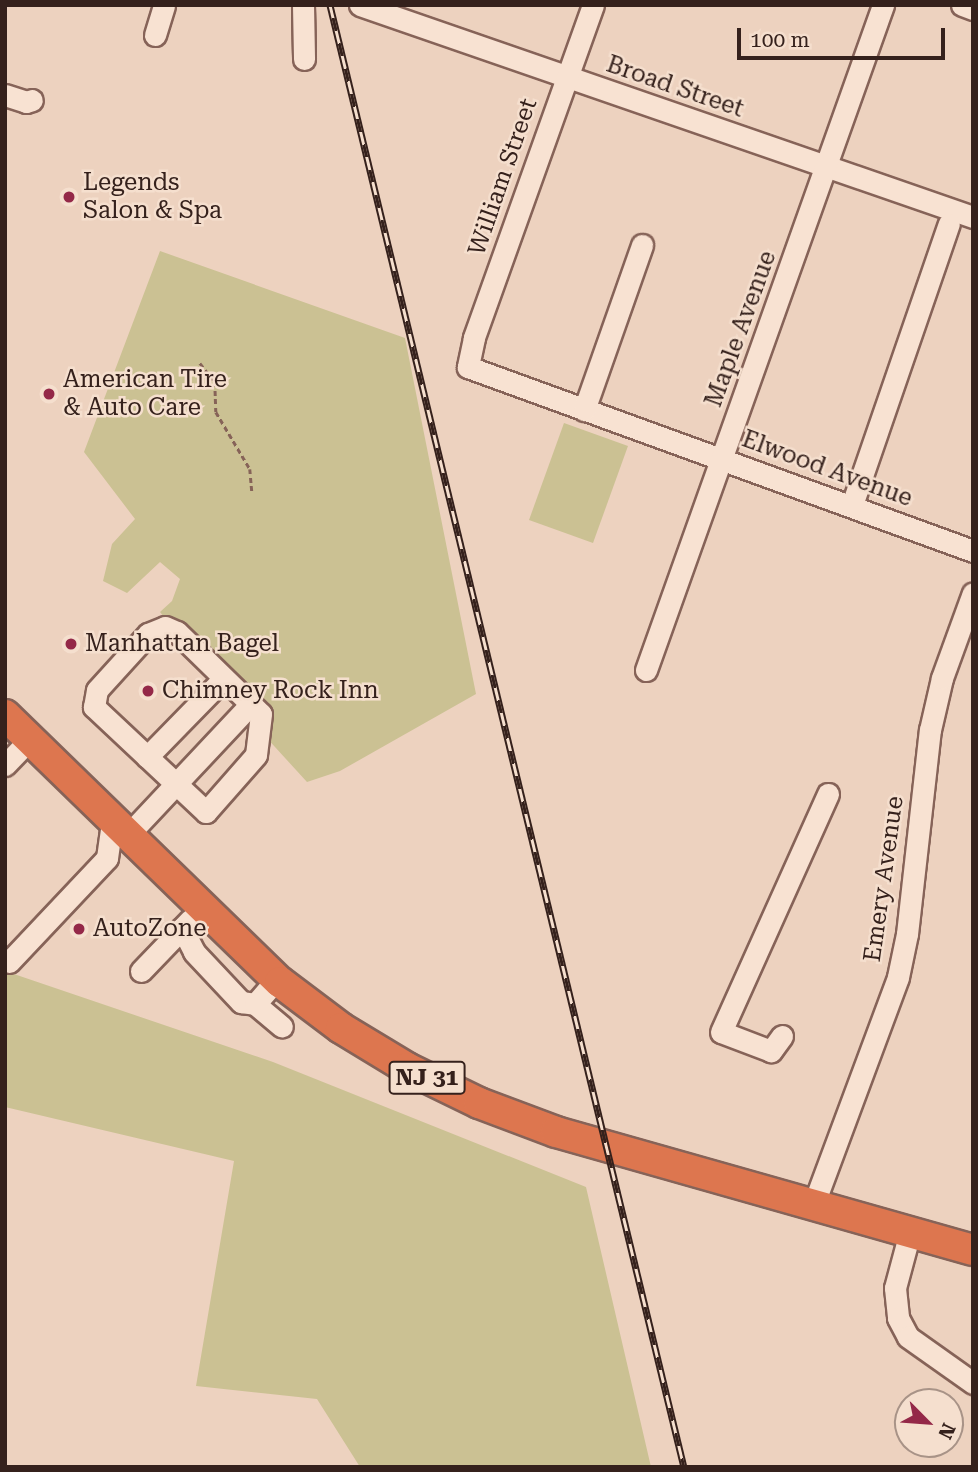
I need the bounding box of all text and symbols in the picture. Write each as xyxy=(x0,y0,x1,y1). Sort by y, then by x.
scale bar xyxy=(740,14,948,58)
text: 100 m xyxy=(750,28,810,52)
street label: Broad Street xyxy=(603,50,747,124)
street label: William Street xyxy=(463,95,543,259)
place label: Legends Salon & Spa xyxy=(83,169,222,225)
marker: Legends Salon & Spa xyxy=(61,189,77,205)
street label: Maple Avenue xyxy=(699,247,783,411)
place label: American Tire & Auto Care xyxy=(63,366,227,422)
marker: American Tire & Auto Care xyxy=(41,386,57,402)
street label: Elwood Avenue xyxy=(738,425,916,513)
place label: Manhattan Bagel xyxy=(85,630,279,658)
marker: Manhattan Bagel xyxy=(63,636,79,652)
place label: Chimney Rock Inn xyxy=(162,677,379,705)
marker: Chimney Rock Inn xyxy=(140,683,156,699)
street label: Emery Avenue xyxy=(858,794,910,964)
place label: AutoZone xyxy=(93,915,207,943)
marker: AutoZone xyxy=(71,921,87,937)
road number: NJ 31 xyxy=(388,1058,466,1098)
north arrow xyxy=(894,1388,964,1458)
text: N xyxy=(933,1420,960,1443)

